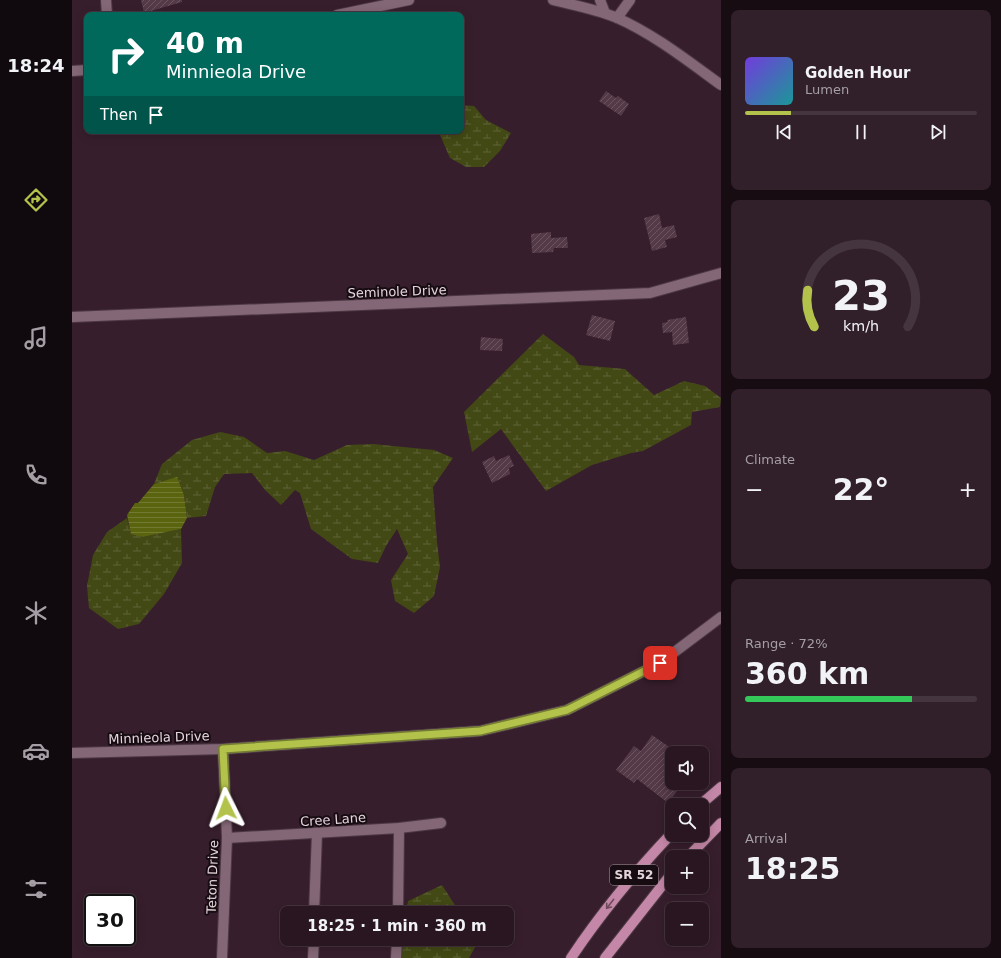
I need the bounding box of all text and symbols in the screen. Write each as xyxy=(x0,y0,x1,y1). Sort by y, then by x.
text: 40 m xyxy=(166,27,244,60)
icon: right xyxy=(100,28,152,80)
text: 18:24 xyxy=(7,55,65,76)
text: Minnieola Drive xyxy=(166,61,306,82)
text: Golden Hour xyxy=(805,64,911,82)
text: Lumen xyxy=(805,82,849,97)
icon: arrive xyxy=(145,104,167,126)
text: Then xyxy=(100,106,137,124)
icon: previous xyxy=(773,121,795,143)
icon: pause xyxy=(850,121,872,143)
icon: next xyxy=(927,121,949,143)
icon: directions xyxy=(22,186,50,214)
text: 23 xyxy=(832,271,890,320)
street label: Seminole Drive xyxy=(347,282,447,301)
text: km/h xyxy=(843,318,879,334)
icon: music xyxy=(22,324,50,352)
text: Climate xyxy=(745,452,795,467)
icon: phone xyxy=(22,461,50,489)
text: 22° xyxy=(833,472,889,507)
text: − xyxy=(745,477,763,502)
text: + xyxy=(959,477,977,502)
icon: climate xyxy=(22,599,50,627)
text: Range · 72% xyxy=(745,636,828,651)
pin xyxy=(643,646,677,680)
icon: arrive xyxy=(649,652,671,674)
text: 360 km xyxy=(745,656,869,691)
street label: Minnieola Drive xyxy=(108,728,210,747)
icon: car xyxy=(22,737,50,765)
map controls xyxy=(665,746,709,946)
button: sound xyxy=(665,746,709,790)
position arrow xyxy=(205,787,247,829)
button: search xyxy=(665,798,709,842)
street label: Cree Lane xyxy=(300,810,366,829)
text: Arrival xyxy=(745,831,787,846)
street label: Teton Drive xyxy=(204,840,221,915)
button: + xyxy=(665,850,709,894)
text: 18:25 xyxy=(745,851,841,886)
road number: SR 52 xyxy=(610,865,658,885)
icon: filters xyxy=(22,875,50,903)
speed limit sign: 30 xyxy=(84,894,136,946)
one-way arrow xyxy=(605,899,614,910)
button: − xyxy=(665,902,709,946)
text: 18:25 · 1 min · 360 m xyxy=(307,917,487,935)

